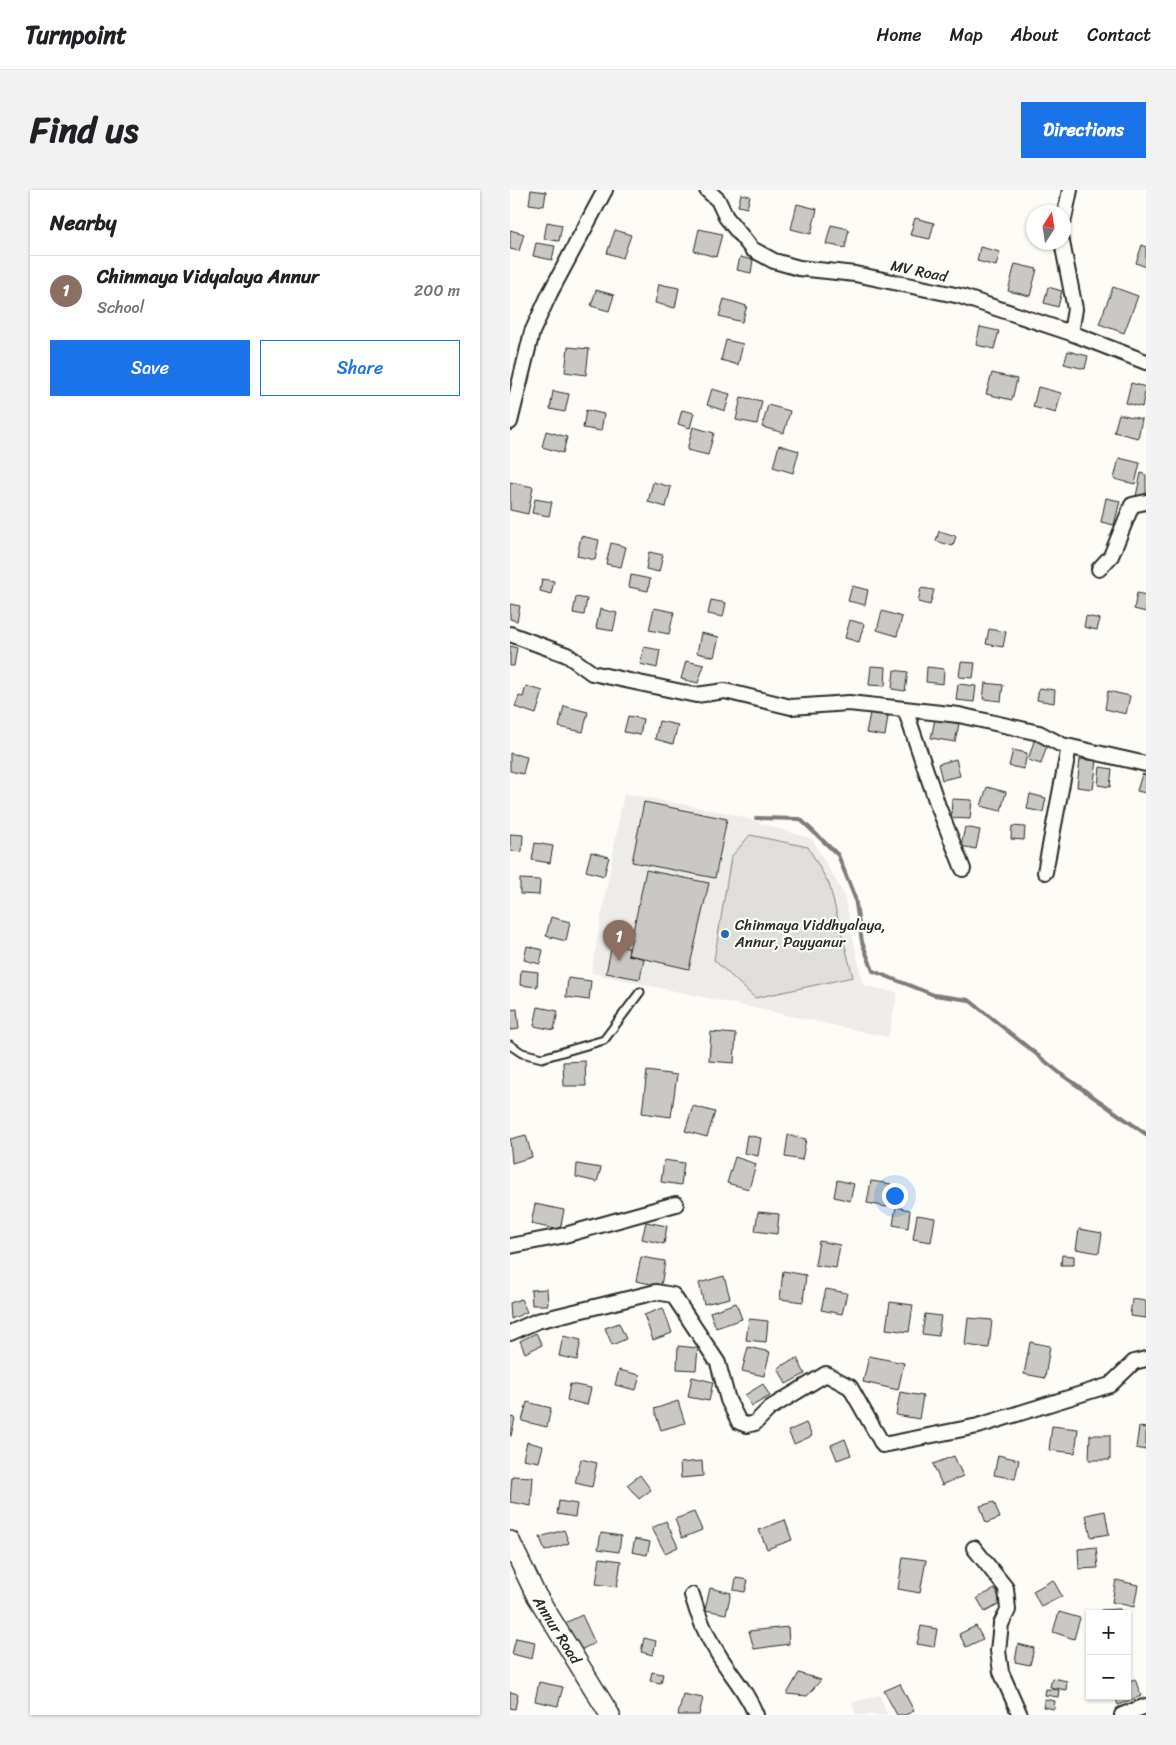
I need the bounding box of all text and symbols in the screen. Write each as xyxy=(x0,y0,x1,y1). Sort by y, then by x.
text: Turnpoint xyxy=(25,14,127,56)
text: Home xyxy=(877,19,922,51)
text: Map xyxy=(950,19,983,51)
text: About xyxy=(1011,19,1059,51)
text: Contact xyxy=(1087,19,1151,51)
text: Find us xyxy=(30,99,138,161)
button: Directions xyxy=(1021,102,1146,158)
text: Nearby xyxy=(50,204,116,242)
north arrow xyxy=(1026,205,1071,250)
street label: MV Road xyxy=(888,252,951,290)
text: Chinmaya Vidyalaya Annur xyxy=(97,260,319,293)
text: 1 xyxy=(63,276,69,305)
text: 200 m xyxy=(414,276,460,305)
text: School xyxy=(97,293,144,322)
button: Save xyxy=(50,340,250,396)
button: Share xyxy=(260,340,460,396)
place label: Chinmaya Viddhyalaya, Annur, Payyanur xyxy=(734,912,886,955)
pin: 1 xyxy=(603,920,635,961)
marker: Chinmaya Viddhyalaya, Annur, Payyanur xyxy=(719,928,731,940)
your location xyxy=(882,1183,908,1209)
street label: Annur Road xyxy=(525,1590,589,1670)
map controls xyxy=(1086,1610,1131,1700)
button: + xyxy=(1086,1610,1131,1655)
button: − xyxy=(1086,1655,1131,1700)

